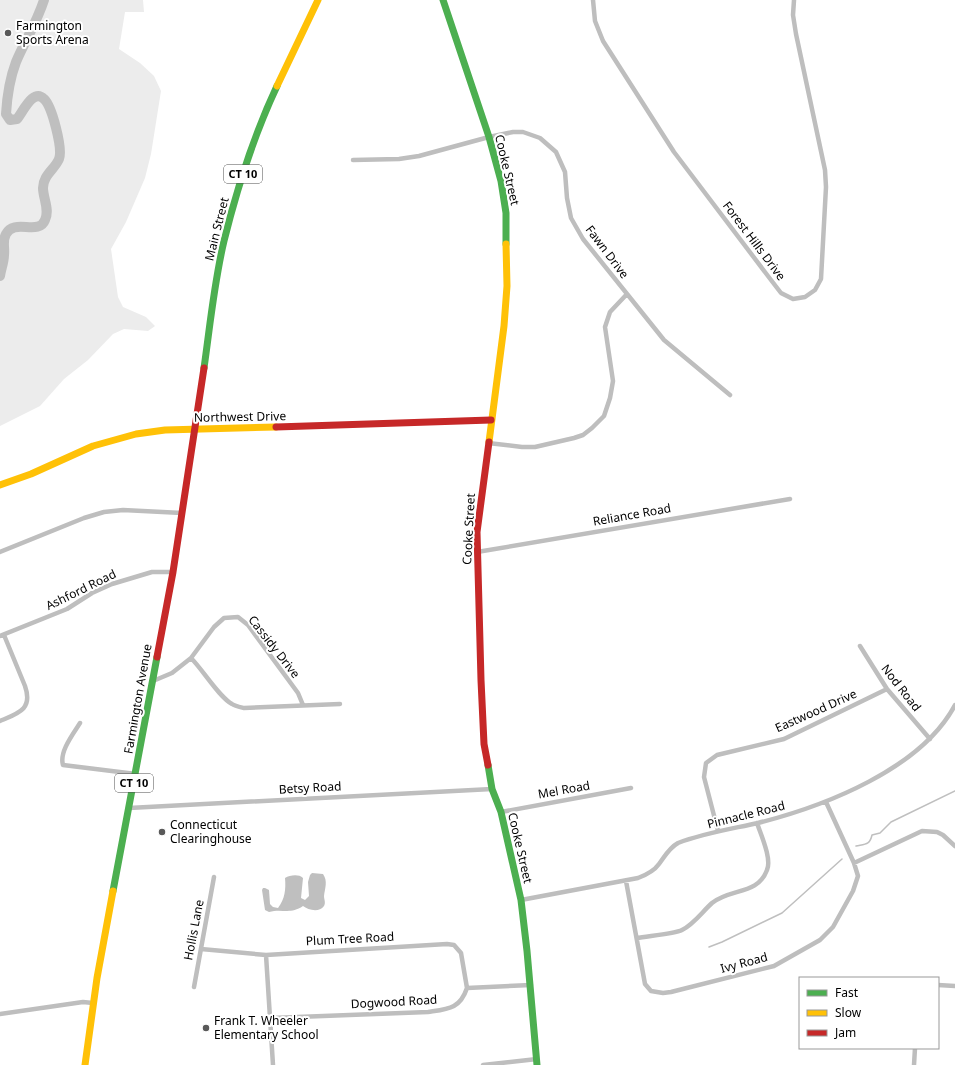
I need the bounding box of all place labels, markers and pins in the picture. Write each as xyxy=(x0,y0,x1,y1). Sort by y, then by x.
place label: Farmington Sports Arena xyxy=(16,17,89,48)
marker: Farmington Sports Arena xyxy=(3,28,13,38)
place label: Connecticut Clearinghouse xyxy=(170,816,252,847)
marker: Connecticut Clearinghouse xyxy=(157,827,167,837)
place label: Frank T. Wheeler Elementary School xyxy=(214,1012,319,1043)
marker: Frank T. Wheeler Elementary School xyxy=(201,1023,211,1033)

